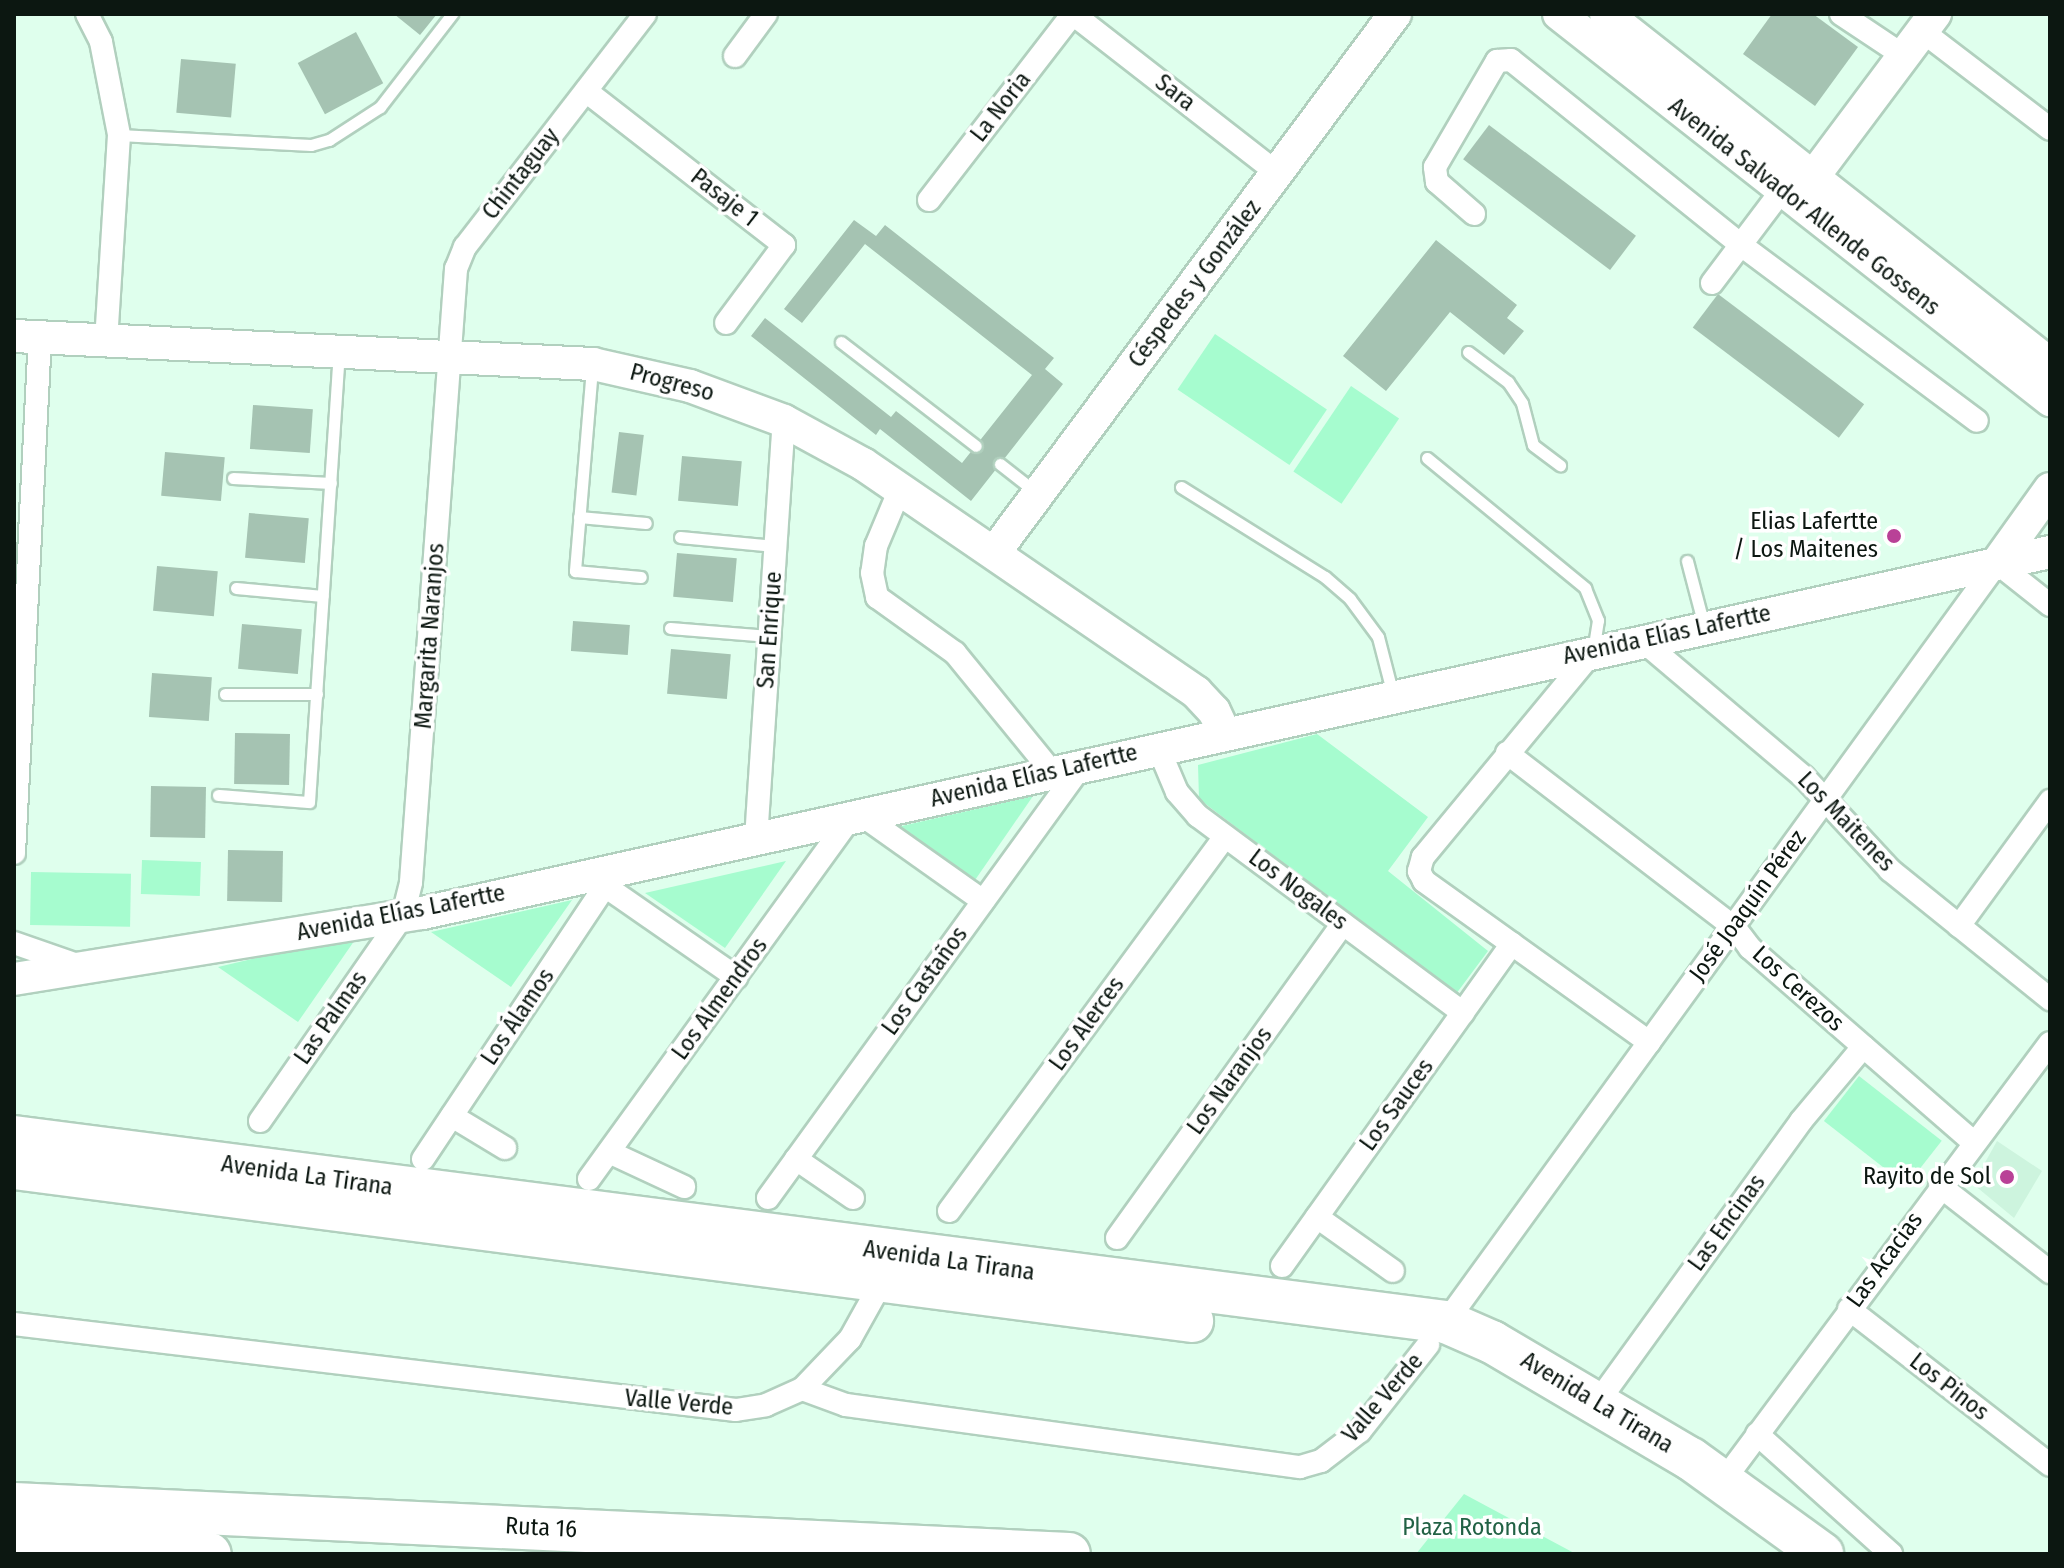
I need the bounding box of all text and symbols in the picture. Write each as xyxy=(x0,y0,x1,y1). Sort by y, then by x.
street label: La Noria xyxy=(965,66,1037,148)
street label: Sara xyxy=(1149,68,1201,118)
street label: Avenida Salvador Allende Gossens xyxy=(1663,92,1945,322)
street label: Chintaguay xyxy=(476,123,566,225)
street label: Pasaje 1 xyxy=(685,163,763,233)
street label: Céspedes y González xyxy=(1123,194,1267,374)
street label: Progreso xyxy=(627,358,717,408)
place label: Elias Lafertte / Los Maitenes xyxy=(1734,508,1878,564)
marker: Elias Lafertte / Los Maitenes xyxy=(1885,527,1903,545)
street label: Margarita Naranjos xyxy=(409,542,451,730)
street label: San Enrique xyxy=(752,570,788,690)
street label: Avenida Elías Lafertte xyxy=(1560,599,1774,671)
street label: Avenida Elías Lafertte xyxy=(928,738,1140,814)
street label: Los Maitenes xyxy=(1791,766,1901,878)
street label: José Joaquín Pérez xyxy=(1683,825,1813,987)
street label: Los Nogales xyxy=(1243,843,1353,937)
street label: Avenida Elías Lafertte xyxy=(294,879,508,947)
street label: Los Castaños xyxy=(876,921,974,1041)
street label: Los Almendros xyxy=(666,932,774,1066)
street label: Los Cerezos xyxy=(1746,940,1850,1038)
street label: Los Álamos xyxy=(475,963,561,1071)
street label: Las Palmas xyxy=(288,966,374,1070)
street label: Los Alerces xyxy=(1043,971,1131,1077)
street label: Los Naranjos xyxy=(1181,1022,1279,1140)
street label: Los Sauces xyxy=(1354,1053,1440,1157)
street label: Avenida La Tirana xyxy=(219,1150,395,1202)
place label: Rayito de Sol xyxy=(1863,1163,1991,1191)
marker: Rayito de Sol xyxy=(1998,1168,2016,1186)
street label: Las Encinas xyxy=(1682,1169,1772,1277)
street label: Las Acacias xyxy=(1841,1207,1929,1313)
street label: Avenida La Tirana xyxy=(861,1235,1037,1287)
street label: Avenida La Tirana xyxy=(1516,1346,1678,1460)
street label: Los Pinos xyxy=(1904,1347,1994,1427)
street label: Valle Verde xyxy=(1336,1348,1430,1448)
street label: Valle Verde xyxy=(624,1384,734,1422)
street label: Ruta 16 xyxy=(504,1512,578,1544)
park label: Plaza Rotonda xyxy=(1402,1514,1542,1542)

